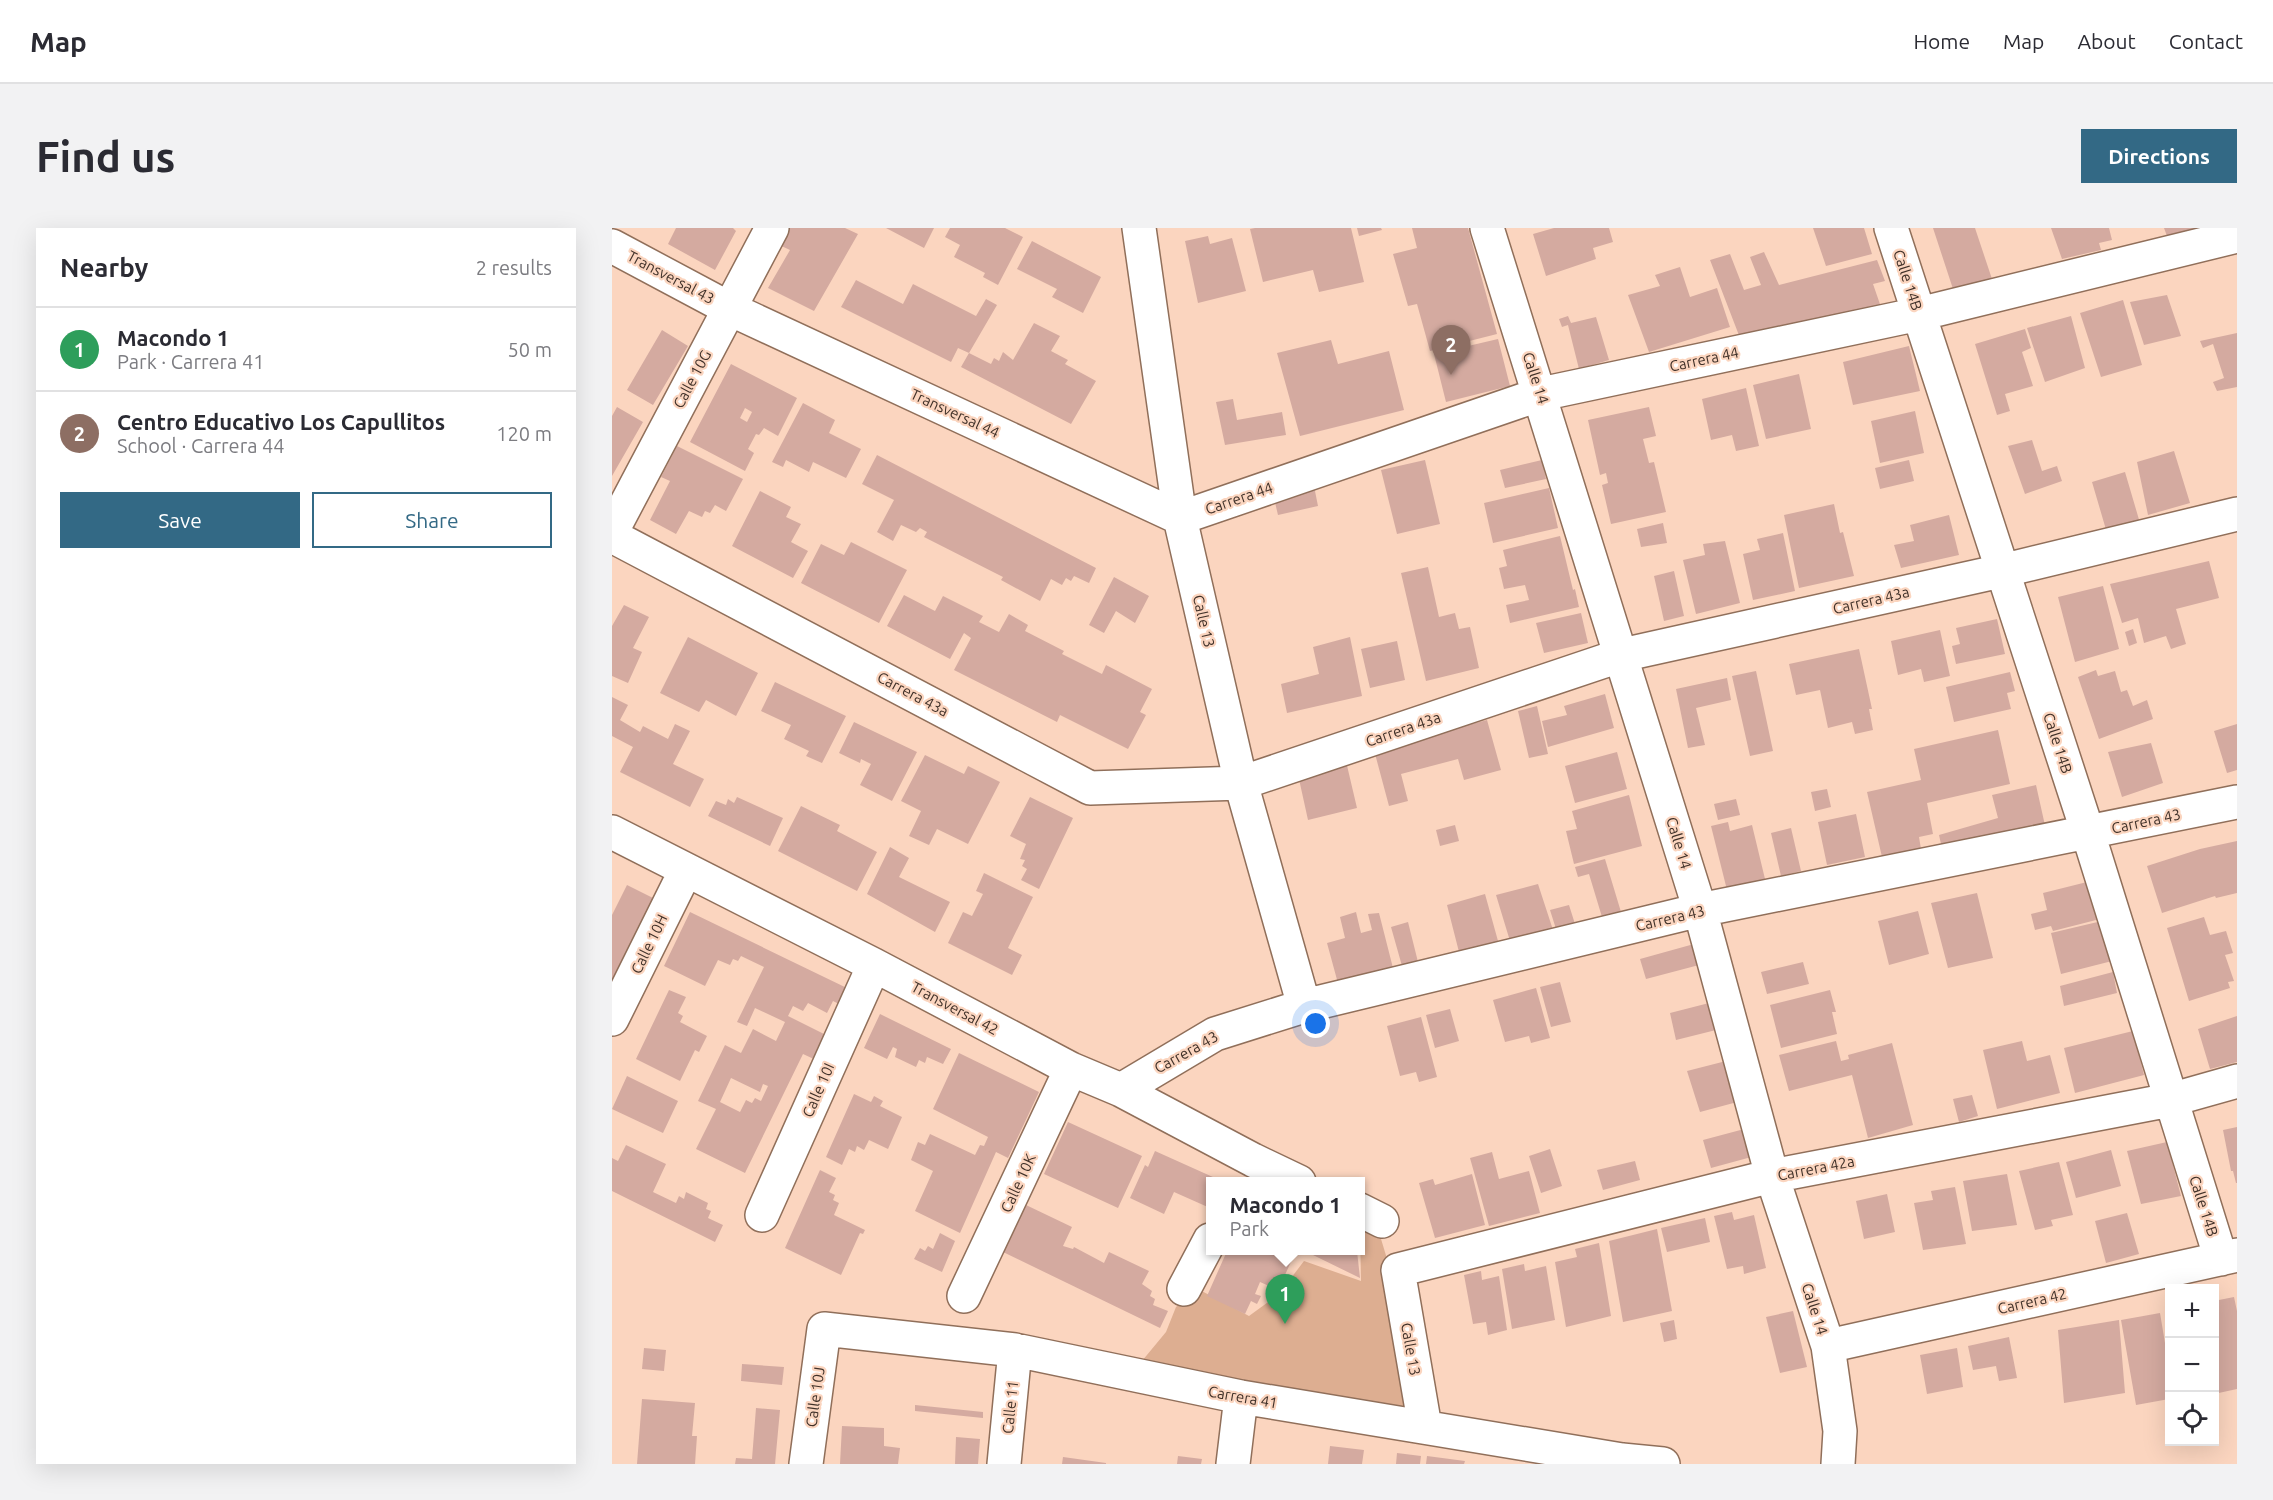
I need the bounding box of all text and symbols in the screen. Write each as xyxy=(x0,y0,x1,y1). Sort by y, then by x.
text: Map xyxy=(30,26,87,57)
text: Home xyxy=(1913,29,1970,53)
text: Map xyxy=(2003,29,2044,53)
text: About xyxy=(2077,29,2136,53)
text: Contact xyxy=(2169,29,2243,53)
button: Directions xyxy=(2081,129,2237,183)
text: Find us xyxy=(36,133,175,180)
street label: Transversal 43 xyxy=(625,247,717,307)
street label: Calle 14B xyxy=(1890,247,1926,313)
text: Nearby xyxy=(60,253,148,282)
text: 2 results xyxy=(476,256,552,279)
text: Macondo 1 xyxy=(117,325,229,350)
pin: 2 xyxy=(1432,326,1470,375)
text: 1 xyxy=(74,338,85,361)
text: 50 m xyxy=(508,338,552,361)
street label: Carrera 44 xyxy=(1668,343,1740,375)
street label: Calle 10G xyxy=(670,347,714,411)
text: Park · Carrera 41 xyxy=(117,350,265,373)
street label: Calle 14 xyxy=(1520,350,1552,406)
street label: Transversal 44 xyxy=(908,385,1002,441)
text: Centro Educativo Los Capullitos xyxy=(117,409,445,434)
text: 2 xyxy=(74,422,85,445)
text: 120 m xyxy=(496,422,552,445)
text: School · Carrera 44 xyxy=(117,434,285,457)
street label: Carrera 44 xyxy=(1203,479,1275,517)
button: Save xyxy=(60,492,300,548)
button: Share xyxy=(312,492,552,548)
street label: Carrera 43a xyxy=(1831,583,1911,617)
street label: Calle 13 xyxy=(1190,593,1218,649)
street label: Carrera 43a xyxy=(875,668,951,720)
street label: Carrera 43a xyxy=(1363,708,1443,750)
street label: Calle 14B xyxy=(2040,710,2076,776)
street label: Carrera 43 xyxy=(2110,805,2182,837)
street label: Calle 14 xyxy=(1663,815,1695,871)
street label: Carrera 43 xyxy=(1634,902,1706,934)
street label: Calle 10H xyxy=(627,912,671,976)
street label: Transversal 42 xyxy=(909,978,1001,1038)
your location xyxy=(1301,1009,1330,1038)
street label: Carrera 43 xyxy=(1151,1028,1221,1076)
street label: Calle 10I xyxy=(799,1060,837,1120)
street label: Calle 10K xyxy=(997,1151,1039,1215)
street label: Carrera 42a xyxy=(1776,1152,1856,1184)
street label: Calle 14B xyxy=(2186,1173,2222,1239)
popup xyxy=(1206,1177,1365,1255)
text: Macondo 1 xyxy=(1229,1192,1342,1217)
text: Park xyxy=(1229,1217,1269,1240)
pin: 1 xyxy=(1266,1274,1304,1324)
street label: Calle 14 xyxy=(1799,1281,1831,1337)
map controls xyxy=(2165,1284,2219,1446)
button: + xyxy=(2165,1284,2219,1338)
street label: Carrera 42 xyxy=(1996,1285,2068,1317)
street label: Calle 13 xyxy=(1398,1321,1424,1377)
button: − xyxy=(2165,1338,2219,1392)
street label: Calle 10J xyxy=(802,1366,828,1428)
street label: Calle 11 xyxy=(999,1380,1021,1434)
street label: Carrera 41 xyxy=(1207,1383,1279,1411)
button: locate xyxy=(2165,1392,2219,1446)

